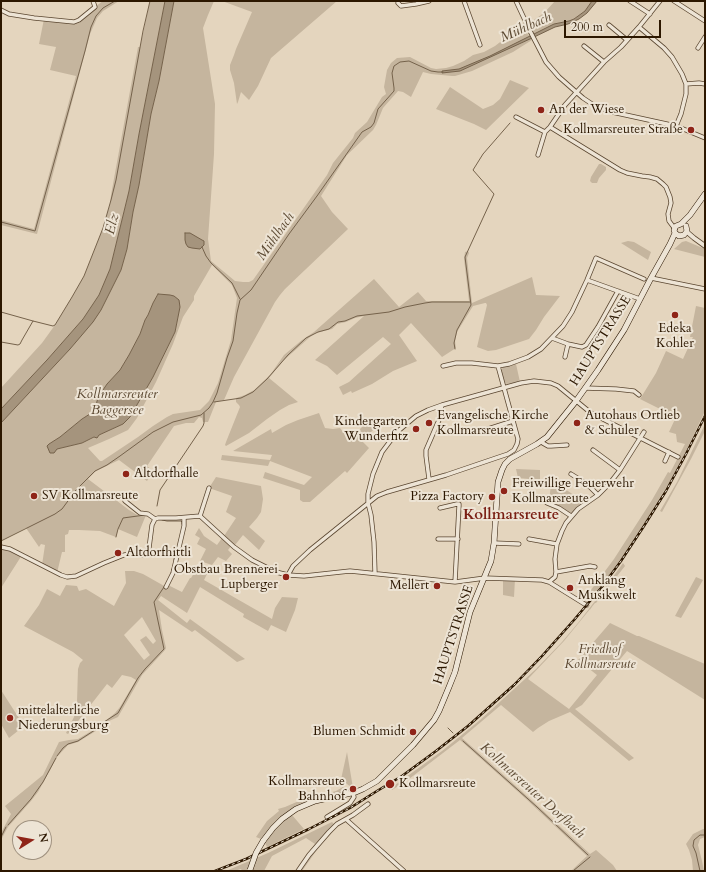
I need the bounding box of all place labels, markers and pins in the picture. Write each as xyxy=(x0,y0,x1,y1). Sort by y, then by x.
place label: An der Wiese xyxy=(549,102,624,118)
marker: An der Wiese xyxy=(536,105,546,115)
place label: Kollmarsreuter Straße xyxy=(563,122,683,138)
marker: Kollmarsreuter Straße xyxy=(686,125,696,135)
marker: Edeka Kohler xyxy=(670,310,680,320)
place label: Edeka Kohler xyxy=(656,321,694,352)
place label: Evangelische Kirche Kollmarsreute xyxy=(437,408,549,439)
place label: Autohaus Ortlieb & Schuler xyxy=(585,408,680,439)
place label: Kindergarten Wunderfitz xyxy=(335,414,408,445)
marker: Evangelische Kirche Kollmarsreute xyxy=(424,418,434,428)
marker: Autohaus Ortlieb & Schuler xyxy=(572,418,582,428)
marker: Kindergarten Wunderfitz xyxy=(411,424,421,434)
place label: Altdorfhalle xyxy=(134,466,199,482)
marker: Altdorfhalle xyxy=(121,469,131,479)
place label: Freiwillige Feuerwehr Kollmarsreute xyxy=(512,476,634,507)
marker: Freiwillige Feuerwehr Kollmarsreute xyxy=(499,486,509,496)
place label: SV Kollmarsreute xyxy=(42,488,138,504)
place label: Pizza Factory xyxy=(410,489,484,505)
marker: SV Kollmarsreute xyxy=(29,491,39,501)
marker: Pizza Factory xyxy=(487,492,497,502)
place label: Altdorfhittli xyxy=(126,545,191,561)
marker: Altdorfhittli xyxy=(113,548,123,558)
place label: Obstbau Brennerei Lupberger xyxy=(174,562,278,593)
marker: Obstbau Brennerei Lupberger xyxy=(281,572,291,582)
place label: Anklang Musikwelt xyxy=(578,573,636,604)
place label: Mellert xyxy=(389,578,429,594)
marker: Mellert xyxy=(432,581,442,591)
marker: Anklang Musikwelt xyxy=(565,583,575,593)
place label: mittelalterliche Niederungsburg xyxy=(18,703,109,734)
marker: mittelalterliche Niederungsburg xyxy=(5,713,15,723)
place label: Blumen Schmidt xyxy=(313,724,405,740)
marker: Blumen Schmidt xyxy=(408,727,418,737)
place label: Kollmarsreute Bahnhof xyxy=(268,774,345,805)
place label: Kollmarsreute xyxy=(399,776,476,792)
marker: Kollmarsreute xyxy=(384,778,396,790)
marker: Kollmarsreute Bahnhof xyxy=(348,784,358,794)

